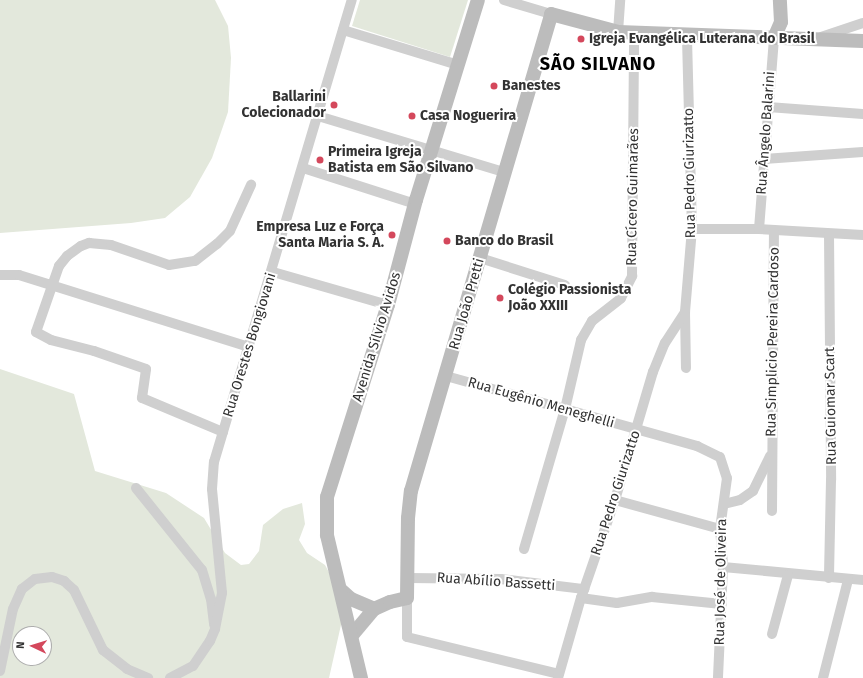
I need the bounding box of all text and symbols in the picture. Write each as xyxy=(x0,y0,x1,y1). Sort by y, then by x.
place label: Igreja Evangélica Luterana do Brasil xyxy=(589,31,815,47)
marker: Igreja Evangélica Luterana do Brasil xyxy=(576,34,586,44)
district label: SÃO SILVANO xyxy=(540,53,656,75)
street label: Rua Ângelo Balarini xyxy=(753,71,779,195)
place label: Banestes xyxy=(502,78,561,94)
marker: Banestes xyxy=(489,81,499,91)
place label: Ballarini Colecionador xyxy=(241,89,326,122)
marker: Ballarini Colecionador xyxy=(329,100,339,110)
place label: Casa Noguerira xyxy=(420,108,516,124)
street label: Rua Pedro Giurizatto xyxy=(680,108,700,238)
marker: Casa Noguerira xyxy=(407,111,417,121)
street label: Rua Cícero Guimarães xyxy=(623,128,643,266)
place label: Primeira Igreja Batista em São Silvano xyxy=(328,144,473,176)
marker: Primeira Igreja Batista em São Silvano xyxy=(315,155,325,165)
place label: Empresa Luz e Força Santa Maria S. A. xyxy=(256,219,384,252)
marker: Empresa Luz e Força Santa Maria S. A. xyxy=(387,230,397,240)
place label: Banco do Brasil xyxy=(455,233,553,249)
marker: Banco do Brasil xyxy=(442,236,452,246)
street label: Rua Simplicio Pereira Cardoso xyxy=(763,247,783,437)
street label: Rua João Pretti xyxy=(446,256,488,352)
street label: Avenida Sílvio Avidos xyxy=(349,270,405,404)
street label: Rua Orestes Bongiovani xyxy=(220,271,280,419)
place label: Colégio Passionista João XXIII xyxy=(508,282,631,314)
marker: Colégio Passionista João XXIII xyxy=(495,293,505,303)
street label: Rua Guiomar Scart xyxy=(822,347,840,465)
street label: Rua Eugênio Meneghelli xyxy=(466,374,616,432)
street label: Rua Pedro Giurizatto xyxy=(588,428,644,558)
street label: Rua José de Oliveira xyxy=(711,519,731,645)
street label: Rua Abílio Bassetti xyxy=(436,569,556,595)
north arrow xyxy=(12,626,52,666)
text: N xyxy=(14,641,27,649)

